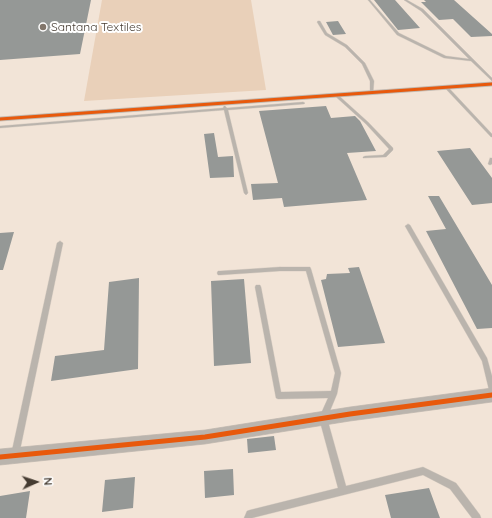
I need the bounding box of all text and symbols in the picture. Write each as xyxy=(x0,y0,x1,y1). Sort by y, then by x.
place label: Santana Textiles xyxy=(51,20,141,34)
marker: Santana Textiles xyxy=(38,22,48,32)
north arrow xyxy=(16,462,56,502)
text: N xyxy=(41,477,55,486)

